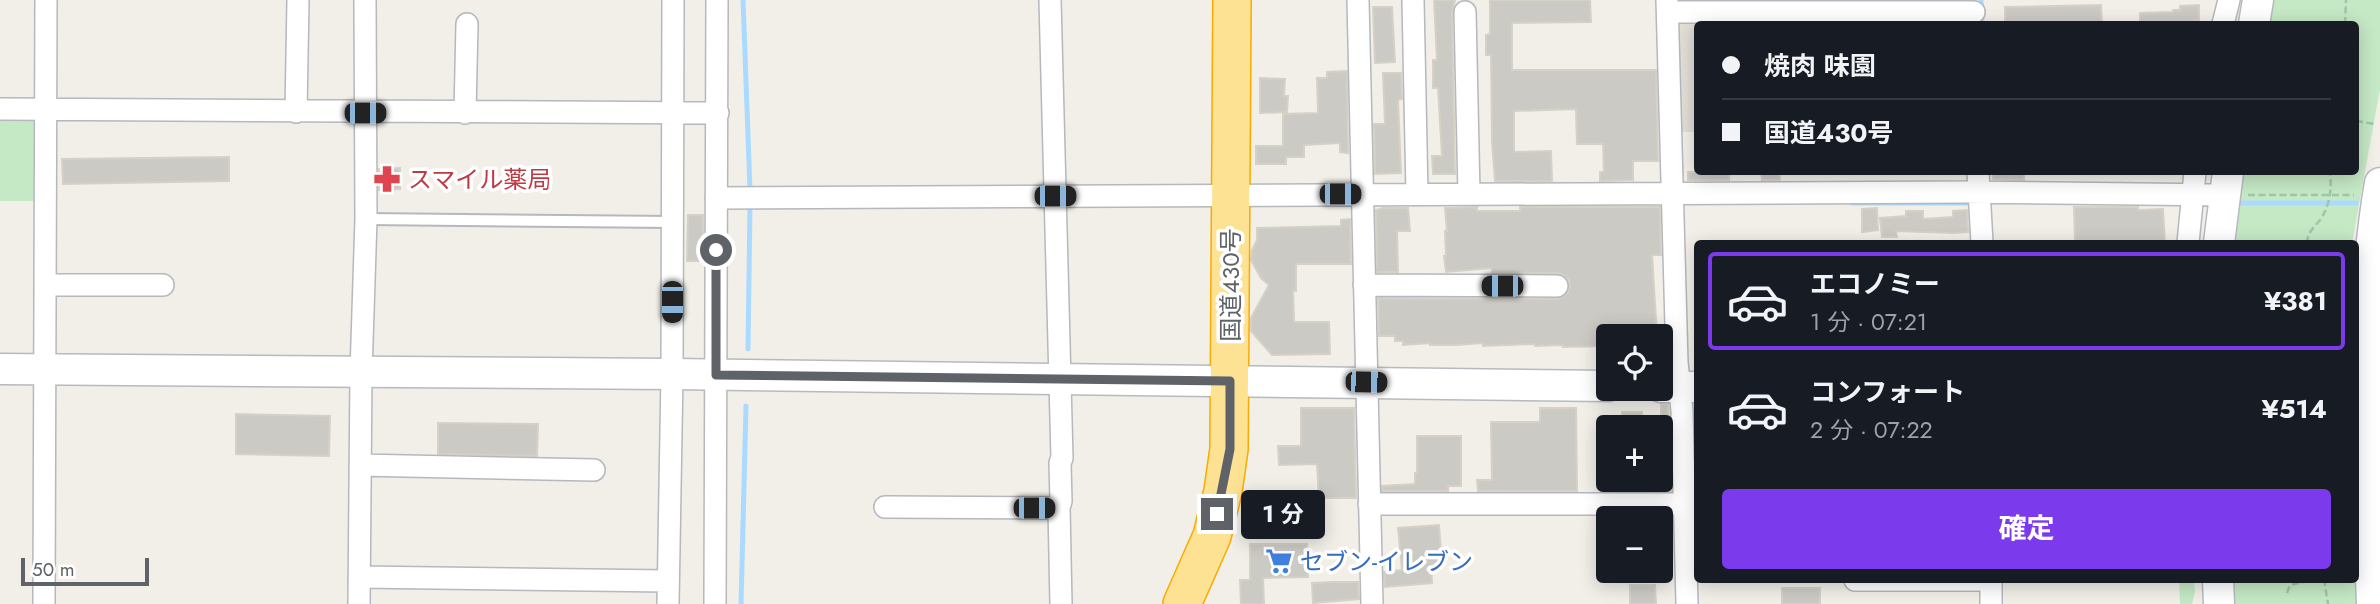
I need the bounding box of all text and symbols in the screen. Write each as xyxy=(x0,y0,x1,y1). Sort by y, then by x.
text: 焼肉 味園 xyxy=(1764,47,1876,85)
car xyxy=(345,103,387,124)
text: 国道430号 xyxy=(1764,114,1894,152)
place label: スマイル薬局 xyxy=(408,162,551,197)
pharmacy icon: スマイル薬局 xyxy=(372,164,402,194)
car xyxy=(1320,184,1362,205)
car xyxy=(1035,186,1077,207)
street label: 国道430号 xyxy=(1213,228,1248,342)
route start xyxy=(700,234,732,266)
text: エコノミー xyxy=(1810,265,1940,303)
icon: car xyxy=(1726,270,1789,333)
car xyxy=(1482,276,1524,297)
car xyxy=(662,281,683,323)
text: ¥381 xyxy=(2264,282,2327,320)
text: 1 分 · 07:21 xyxy=(1810,305,1927,339)
map controls xyxy=(1596,324,1673,583)
button: locate xyxy=(1596,324,1673,401)
car xyxy=(1345,371,1388,393)
text: コンフォート xyxy=(1810,373,1965,411)
icon: car xyxy=(1726,378,1789,441)
text: ¥514 xyxy=(2261,390,2327,428)
text: 2 分 · 07:22 xyxy=(1810,413,1933,447)
button: + xyxy=(1596,415,1673,492)
button: 確定 xyxy=(1722,489,2331,569)
callout: 1 分 xyxy=(1242,490,1326,538)
text: 1 分 xyxy=(1262,497,1304,531)
car xyxy=(1014,498,1056,519)
route end xyxy=(1201,498,1233,530)
button: − xyxy=(1596,506,1673,583)
place label: セブン-イレブン xyxy=(1300,544,1473,579)
supermarket icon: セブン-イレブン xyxy=(1264,546,1294,576)
scale bar xyxy=(21,555,149,587)
text: 50 m xyxy=(32,556,75,583)

